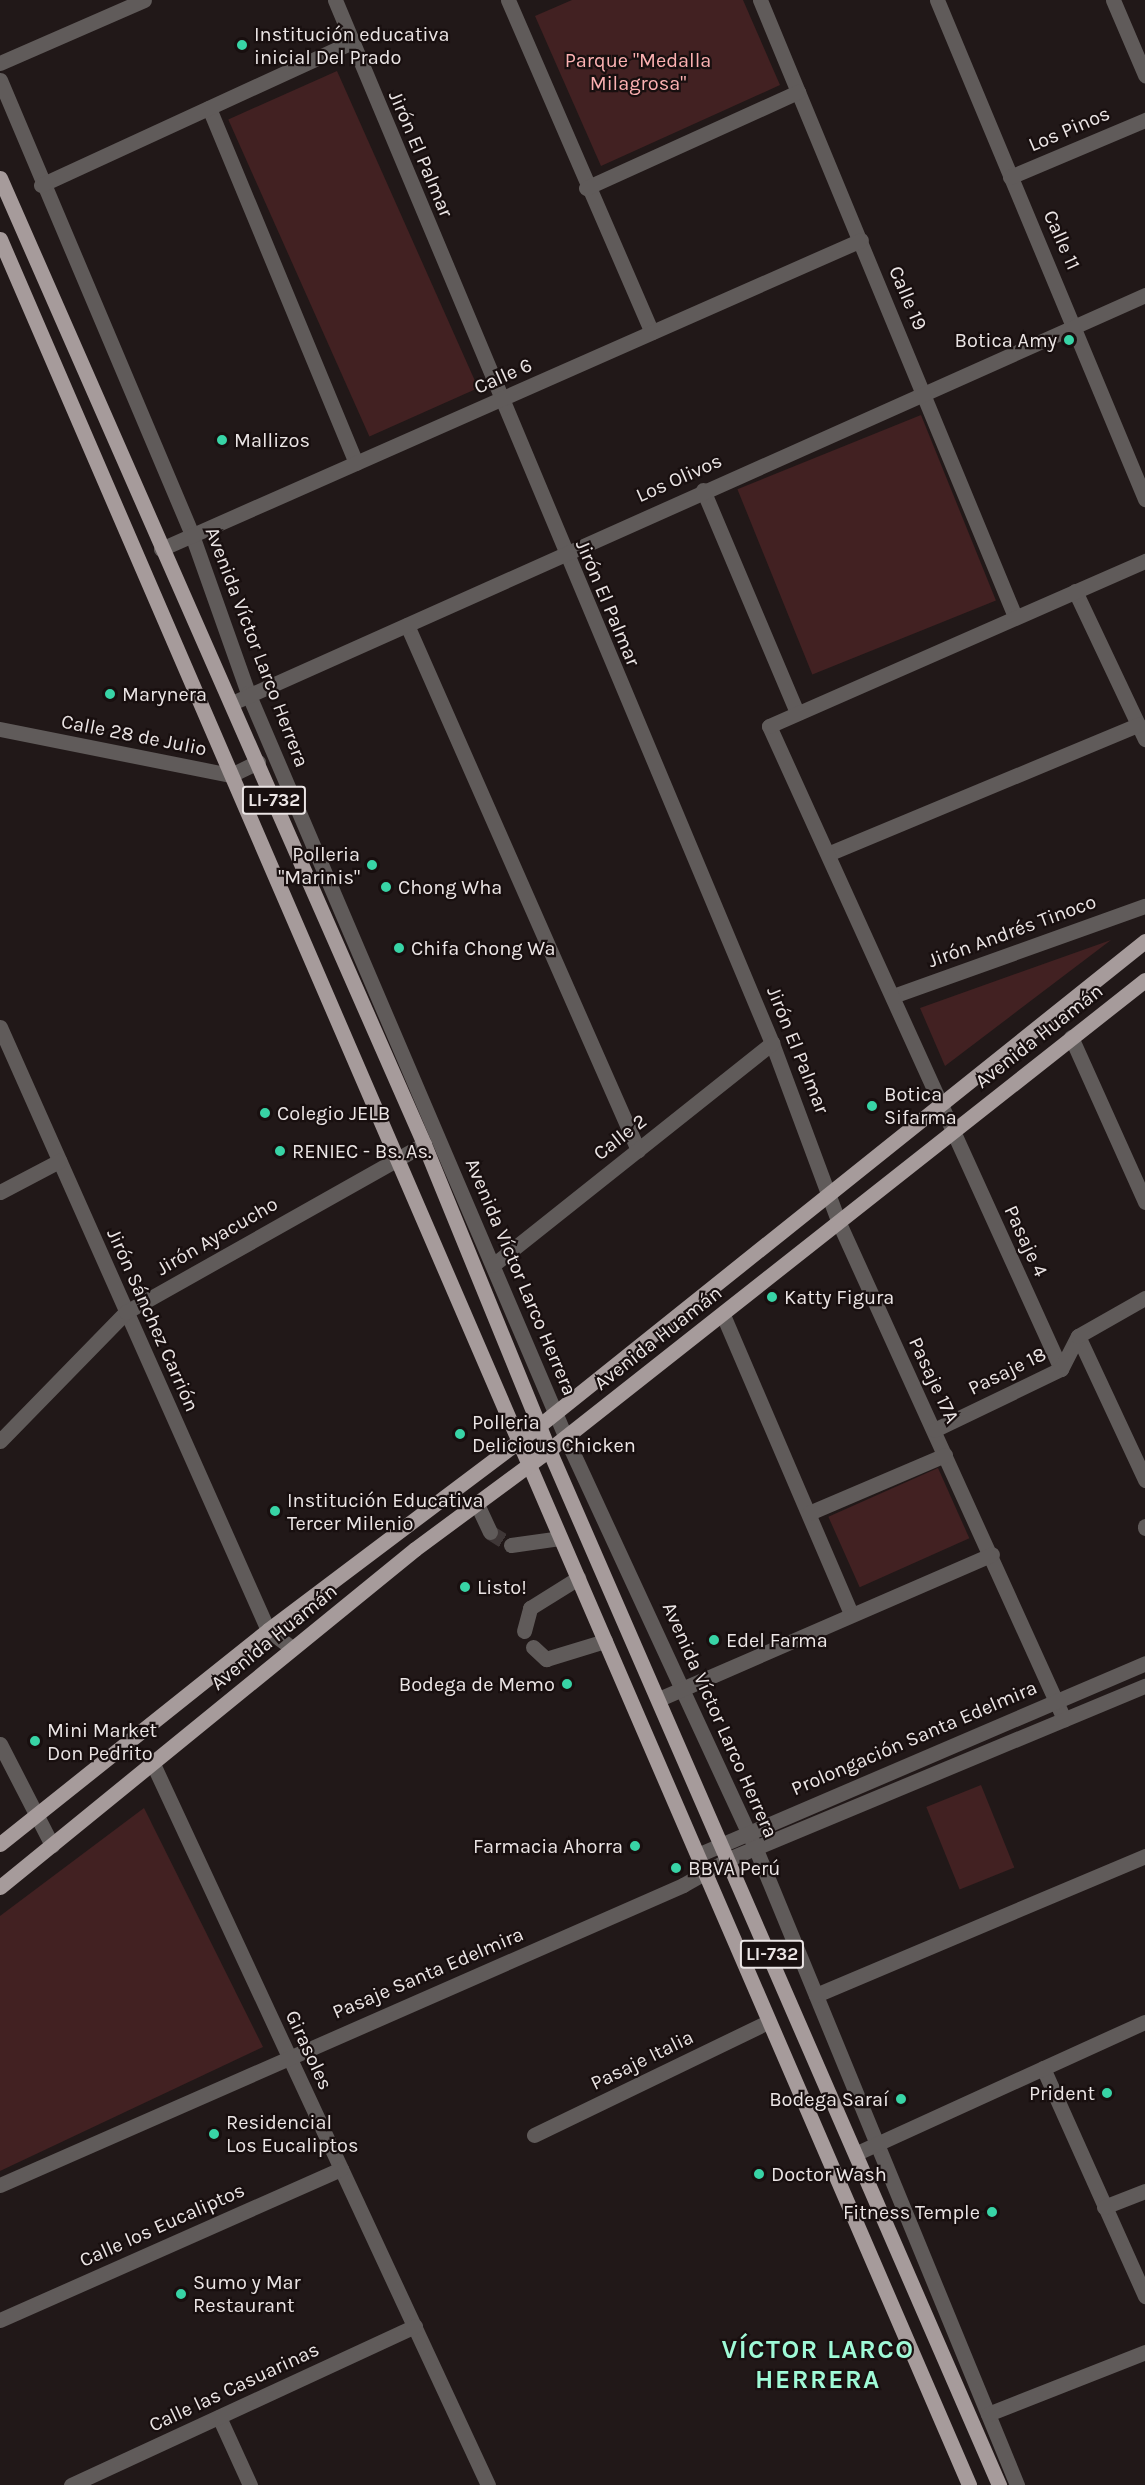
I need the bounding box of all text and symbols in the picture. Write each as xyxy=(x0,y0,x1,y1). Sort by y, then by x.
place label: Institución educativa inicial Del Prado xyxy=(254,22,449,69)
marker: Institución educativa inicial Del Prado xyxy=(235,38,249,52)
park label: Parque "Medalla Milagrosa" xyxy=(565,48,711,95)
street label: Jirón El Palmar xyxy=(384,87,458,221)
street label: Los Pinos xyxy=(1025,101,1113,157)
street label: Calle 11 xyxy=(1038,206,1086,274)
street label: Calle 19 xyxy=(884,262,932,334)
place label: Botica Amy xyxy=(955,328,1057,352)
marker: Botica Amy xyxy=(1062,333,1076,347)
street label: Calle 6 xyxy=(470,353,536,399)
place label: Mallizos xyxy=(234,428,310,452)
marker: Mallizos xyxy=(215,433,229,447)
street label: Los Olivos xyxy=(632,448,726,508)
street label: Avenida Víctor Larco Herrera xyxy=(200,524,314,770)
street label: Jirón El Palmar xyxy=(571,536,645,670)
place label: Marynera xyxy=(122,682,207,706)
marker: Marynera xyxy=(103,687,117,701)
street label: Calle 28 de Julio xyxy=(59,709,209,761)
road number: LI-732 xyxy=(241,785,307,815)
place label: Polleria "Marinis" xyxy=(278,842,360,889)
marker: Polleria "Marinis" xyxy=(365,858,379,872)
place label: Chong Wha xyxy=(398,875,502,899)
marker: Chong Wha xyxy=(379,880,393,894)
street label: Jirón Andrés Tinoco xyxy=(925,889,1099,973)
place label: Chifa Chong Wa xyxy=(411,936,556,960)
marker: Chifa Chong Wa xyxy=(392,941,406,955)
street label: Avenida Huamán xyxy=(970,979,1108,1093)
street label: Jirón El Palmar xyxy=(762,983,834,1117)
place label: Botica Sifarma xyxy=(884,1082,957,1129)
marker: Botica Sifarma xyxy=(865,1099,879,1113)
place label: Colegio JELB xyxy=(277,1101,390,1125)
marker: Colegio JELB xyxy=(258,1106,272,1120)
street label: Calle 2 xyxy=(589,1109,651,1165)
place label: RENIEC - Bs. As. xyxy=(292,1139,432,1163)
marker: RENIEC - Bs. As. xyxy=(273,1144,287,1158)
street label: Avenida Víctor Larco Herrera xyxy=(460,1155,582,1399)
street label: Jirón Ayacucho xyxy=(152,1192,282,1280)
street label: Pasaje 4 xyxy=(999,1201,1053,1281)
street label: Jirón Sánchez Carrión xyxy=(102,1225,204,1415)
street label: Avenida Huamán xyxy=(589,1281,727,1395)
place label: Katty Figura xyxy=(784,1285,894,1309)
marker: Katty Figura xyxy=(765,1290,779,1304)
street label: Pasaje 17A xyxy=(904,1333,964,1427)
street label: Pasaje 18 xyxy=(964,1342,1050,1400)
place label: Polleria Delicious Chicken xyxy=(472,1410,636,1457)
marker: Polleria Delicious Chicken xyxy=(453,1427,467,1441)
place label: Institución Educativa Tercer Milenio xyxy=(287,1488,483,1535)
marker: Institución Educativa Tercer Milenio xyxy=(268,1504,282,1518)
place label: Listo! xyxy=(477,1575,527,1599)
street label: Avenida Huamán xyxy=(206,1579,342,1695)
marker: Listo! xyxy=(458,1580,472,1594)
street label: Avenida Víctor Larco Herrera xyxy=(657,1599,783,1841)
place label: Edel Farma xyxy=(726,1628,828,1652)
marker: Edel Farma xyxy=(707,1633,721,1647)
place label: Bodega de Memo xyxy=(399,1672,555,1696)
street label: Prolongación Santa Edelmira xyxy=(788,1675,1040,1801)
marker: Bodega de Memo xyxy=(560,1677,574,1691)
place label: Mini Market Don Pedrito xyxy=(47,1718,157,1765)
marker: Mini Market Don Pedrito xyxy=(28,1734,42,1748)
place label: Farmacia Ahorra xyxy=(473,1834,623,1858)
marker: Farmacia Ahorra xyxy=(628,1839,642,1853)
place label: BBVA Perú xyxy=(688,1856,780,1880)
marker: BBVA Perú xyxy=(669,1861,683,1875)
street label: Pasaje Santa Edelmira xyxy=(329,1922,527,2024)
road number: LI-732 xyxy=(739,1939,805,1969)
street label: Girasoles xyxy=(280,2006,338,2094)
street label: Pasaje Italia xyxy=(587,2025,697,2095)
place label: Prident xyxy=(1029,2081,1095,2105)
marker: Prident xyxy=(1100,2086,1114,2100)
place label: Bodega Saraí xyxy=(769,2087,889,2111)
marker: Bodega Saraí xyxy=(894,2092,908,2106)
place label: Residencial Los Eucaliptos xyxy=(226,2110,358,2157)
marker: Residencial Los Eucaliptos xyxy=(207,2127,221,2141)
place label: Doctor Wash xyxy=(771,2162,887,2186)
marker: Doctor Wash xyxy=(752,2167,766,2181)
street label: Calle los Eucaliptos xyxy=(76,2178,248,2272)
place label: Fitness Temple xyxy=(843,2200,980,2224)
marker: Fitness Temple xyxy=(985,2205,999,2219)
place label: Sumo y Mar Restaurant xyxy=(193,2270,301,2317)
marker: Sumo y Mar Restaurant xyxy=(174,2287,188,2301)
district label: VÍCTOR LARCO HERRERA xyxy=(722,2334,914,2396)
street label: Calle las Casuarinas xyxy=(145,2337,323,2437)

